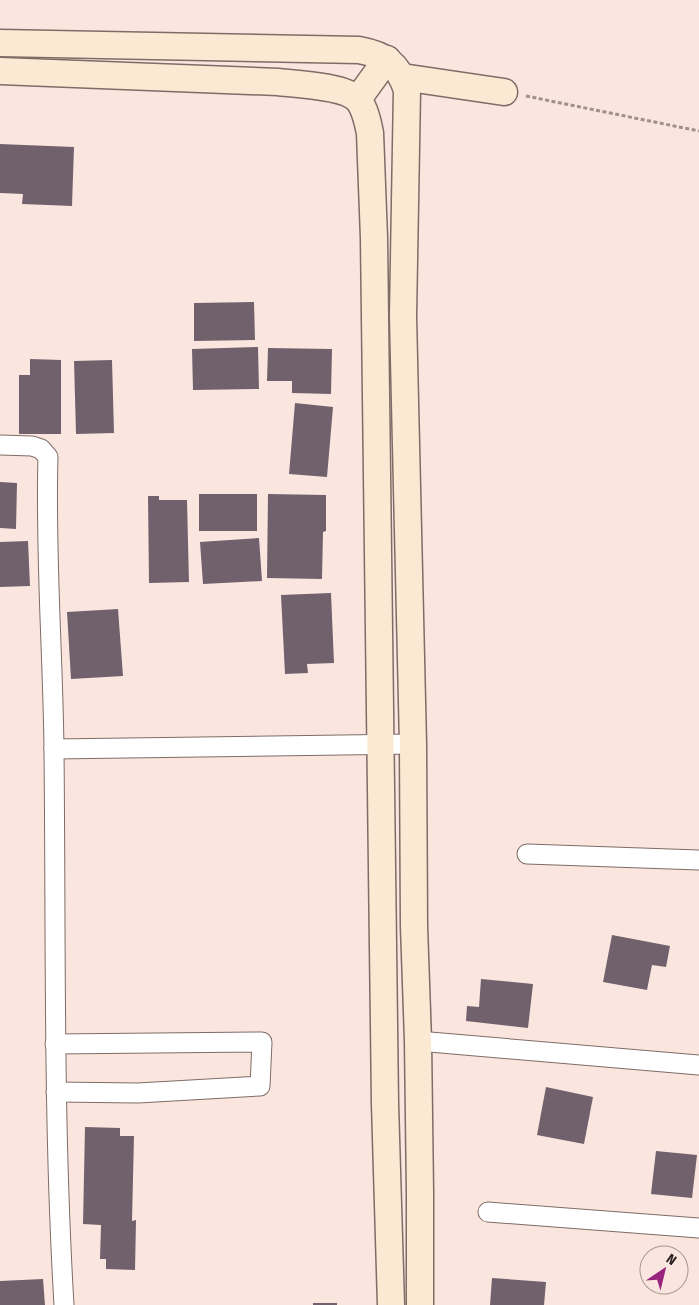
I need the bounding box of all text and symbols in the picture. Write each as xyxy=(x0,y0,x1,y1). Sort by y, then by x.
north arrow xyxy=(639,1245,689,1295)
text: N xyxy=(663,1250,679,1269)

